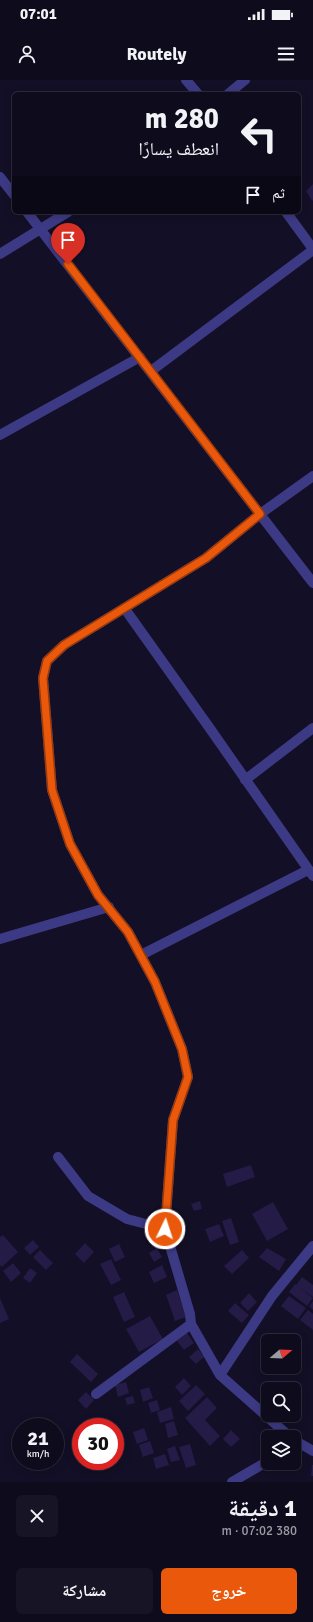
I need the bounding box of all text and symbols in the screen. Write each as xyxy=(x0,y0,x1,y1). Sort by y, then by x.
text: 07:01 xyxy=(20,5,57,23)
icon: person xyxy=(16,43,38,65)
text: Routely xyxy=(127,43,187,65)
icon: menu xyxy=(275,43,297,65)
text: 280 m xyxy=(145,102,219,136)
icon: left xyxy=(233,108,285,160)
text: انعطف يسارًا xyxy=(138,138,219,160)
icon: arrive xyxy=(242,184,264,206)
text: ثم xyxy=(272,184,285,202)
pin xyxy=(51,223,85,264)
icon: arrive xyxy=(57,229,79,251)
position arrow xyxy=(144,1208,186,1250)
north arrow xyxy=(261,1334,301,1374)
map controls xyxy=(261,1334,301,1470)
button: search xyxy=(261,1382,301,1422)
speed limit sign: 30 xyxy=(72,1418,124,1470)
text: 21 xyxy=(27,1426,49,1451)
button: layers xyxy=(261,1430,301,1470)
text: km/h xyxy=(27,1448,49,1460)
text: 1 دقيقة xyxy=(228,1493,297,1523)
button: close xyxy=(16,1495,58,1537)
text: 380 m · 07:02 xyxy=(221,1523,297,1539)
button: مشاركة xyxy=(16,1568,153,1614)
button: خروج xyxy=(161,1568,297,1614)

